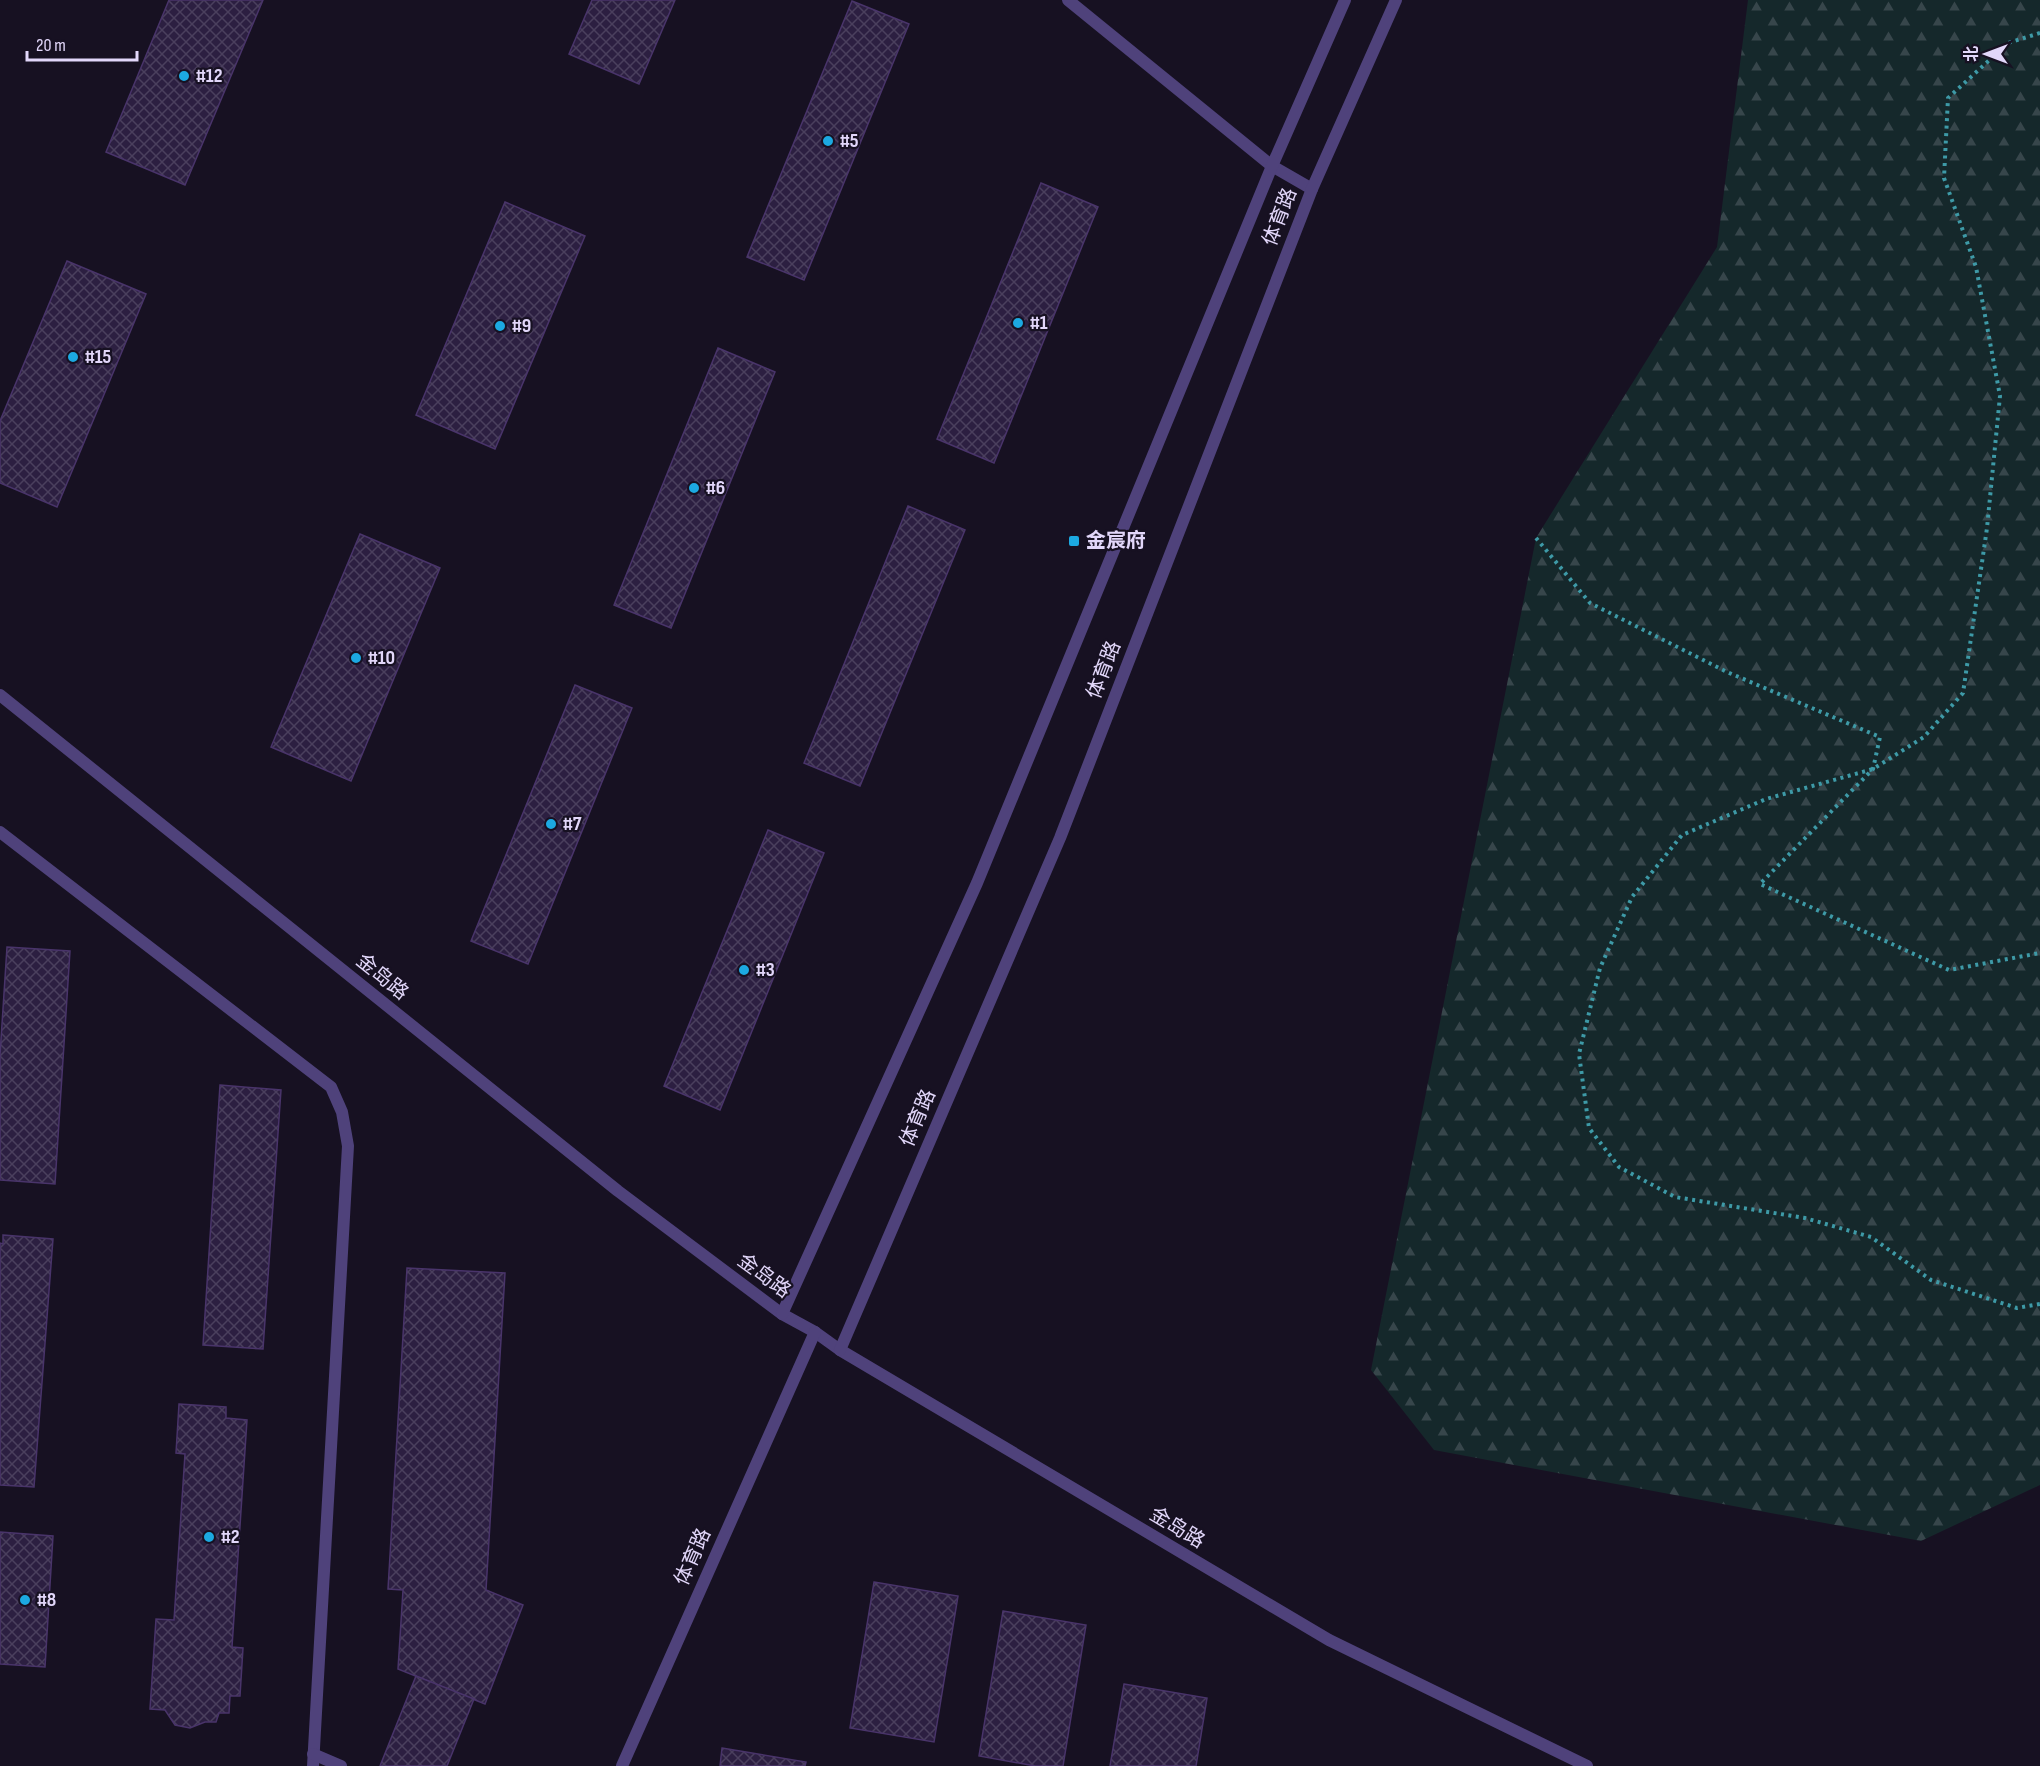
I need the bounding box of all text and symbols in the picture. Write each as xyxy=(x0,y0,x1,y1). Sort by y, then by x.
scale bar xyxy=(27,24,136,62)
north arrow xyxy=(1956,24,2016,84)
text: 20 m xyxy=(36,35,66,56)
text: 北 xyxy=(1963,46,1982,62)
place label: #12 xyxy=(196,64,223,88)
marker: #12 xyxy=(177,69,191,83)
place label: #5 xyxy=(840,129,859,153)
marker: #5 xyxy=(821,134,835,148)
street label: 体育路 xyxy=(1258,185,1302,249)
place label: #1 xyxy=(1030,311,1048,335)
place label: #9 xyxy=(512,314,531,338)
marker: #1 xyxy=(1011,316,1025,330)
marker: #9 xyxy=(493,319,507,333)
place label: #15 xyxy=(85,345,112,369)
marker: #15 xyxy=(66,350,80,364)
place label: #6 xyxy=(706,476,725,500)
marker: #6 xyxy=(687,481,701,495)
place label: 金宸府 xyxy=(1086,529,1146,553)
marker: 金宸府 xyxy=(1067,534,1081,548)
street label: 体育路 xyxy=(1082,638,1126,702)
place label: #10 xyxy=(368,646,395,670)
marker: #10 xyxy=(349,651,363,665)
place label: #7 xyxy=(563,812,582,836)
marker: #7 xyxy=(544,817,558,831)
street label: 金岛路 xyxy=(351,949,413,1005)
place label: #3 xyxy=(756,958,775,982)
marker: #3 xyxy=(737,963,751,977)
street label: 体育路 xyxy=(895,1086,941,1150)
street label: 金岛路 xyxy=(733,1249,795,1303)
street label: 金岛路 xyxy=(1145,1502,1209,1554)
place label: #2 xyxy=(221,1525,239,1549)
street label: 体育路 xyxy=(670,1525,716,1589)
marker: #2 xyxy=(202,1530,216,1544)
place label: #8 xyxy=(37,1588,56,1612)
marker: #8 xyxy=(18,1593,32,1607)

